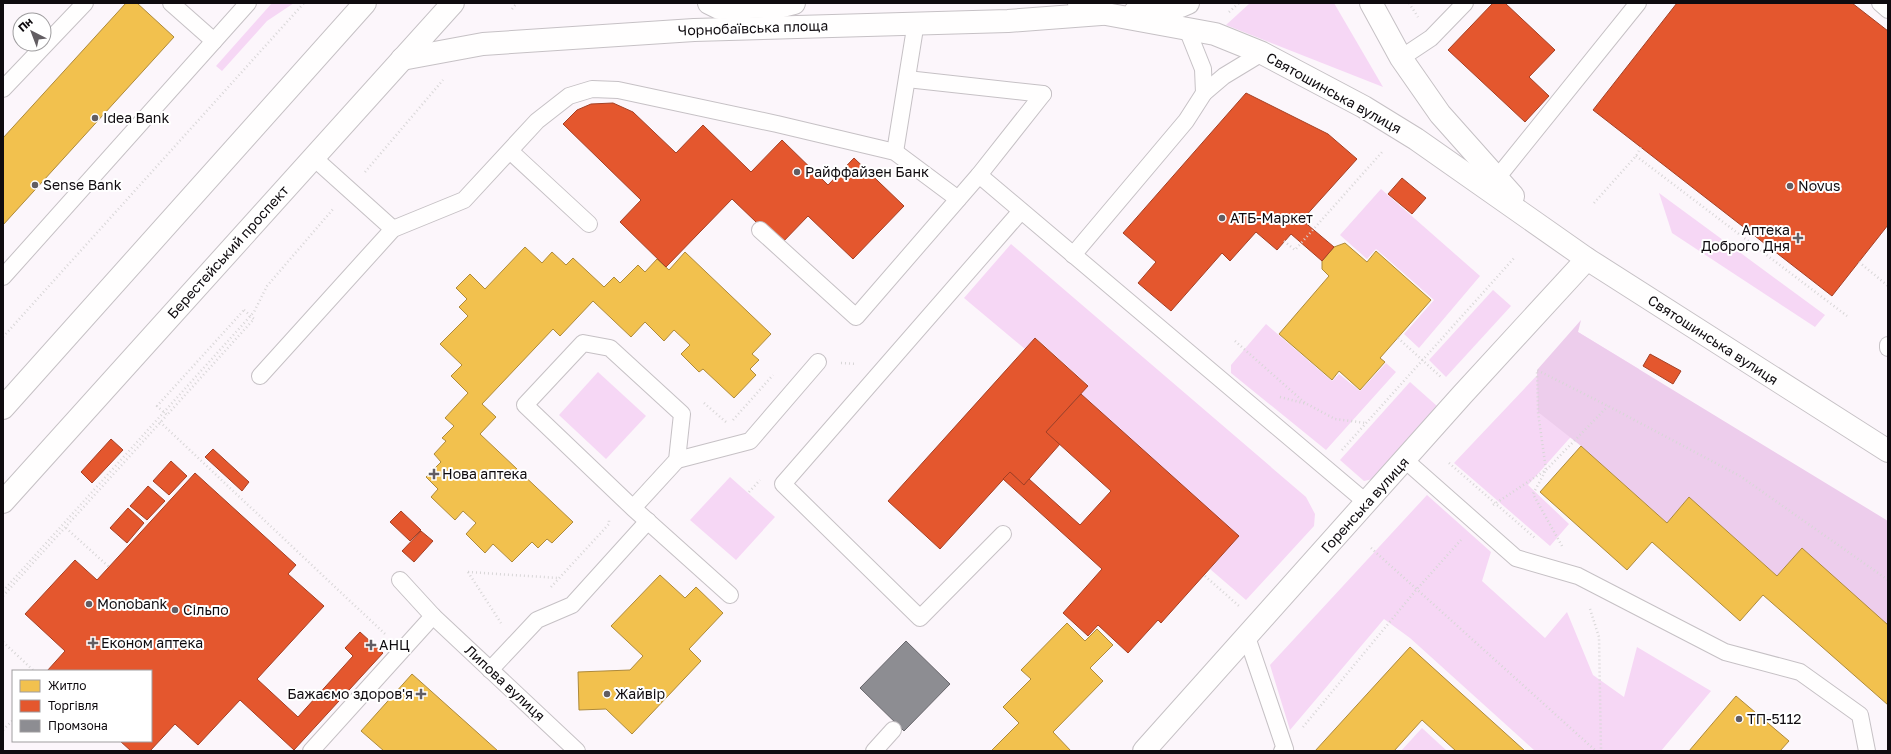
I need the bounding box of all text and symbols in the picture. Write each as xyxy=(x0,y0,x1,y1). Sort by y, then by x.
north arrow xyxy=(12,12,52,52)
text: Пн xyxy=(15,14,35,34)
street label: Чорнобаївська площа xyxy=(678,16,828,39)
street label: Святошинська вулиця xyxy=(1264,48,1405,137)
place label: Idea Bank xyxy=(103,109,169,126)
marker: Idea Bank xyxy=(90,113,100,123)
place label: Райффайзен Банк xyxy=(805,163,929,180)
marker: Райффайзен Банк xyxy=(792,167,802,177)
place label: Sense Bank xyxy=(43,176,122,193)
place label: Novus xyxy=(1798,177,1841,194)
marker: Sense Bank xyxy=(30,180,40,190)
street label: Берестейський проспект xyxy=(163,181,292,322)
marker: Novus xyxy=(1785,181,1795,191)
place label: АТБ-Маркет xyxy=(1230,209,1313,226)
marker: АТБ-Маркет xyxy=(1217,213,1227,223)
place label: Аптека Доброго Дня xyxy=(1701,221,1790,254)
marker: Аптека Доброго Дня xyxy=(1793,233,1803,243)
street label: Святошинська вулиця xyxy=(1645,291,1782,388)
street label: Горенська вулиця xyxy=(1317,453,1412,556)
place label: Нова аптека xyxy=(442,465,527,482)
marker: Нова аптека xyxy=(429,469,439,479)
place label: Monobank xyxy=(97,595,168,612)
marker: Monobank xyxy=(84,599,94,609)
place label: Сільпо xyxy=(183,601,229,618)
marker: Сільпо xyxy=(170,605,180,615)
place label: Економ аптека xyxy=(101,634,203,651)
place label: АНЦ xyxy=(379,636,410,653)
marker: Економ аптека xyxy=(88,638,98,648)
marker: АНЦ xyxy=(366,640,376,650)
street label: Липова вулиця xyxy=(462,641,549,724)
legend xyxy=(12,670,152,742)
text: Житло xyxy=(48,678,86,693)
place label: Бажаємо здоров'я xyxy=(287,685,413,702)
place label: Жайвір xyxy=(615,685,665,702)
marker: Бажаємо здоров'я xyxy=(416,689,426,699)
marker: Жайвір xyxy=(602,689,612,699)
text: Торгівля xyxy=(48,698,98,713)
place label: ТП-5112 xyxy=(1747,710,1801,727)
marker: ТП-5112 xyxy=(1734,714,1744,724)
text: Промзона xyxy=(48,718,108,733)

